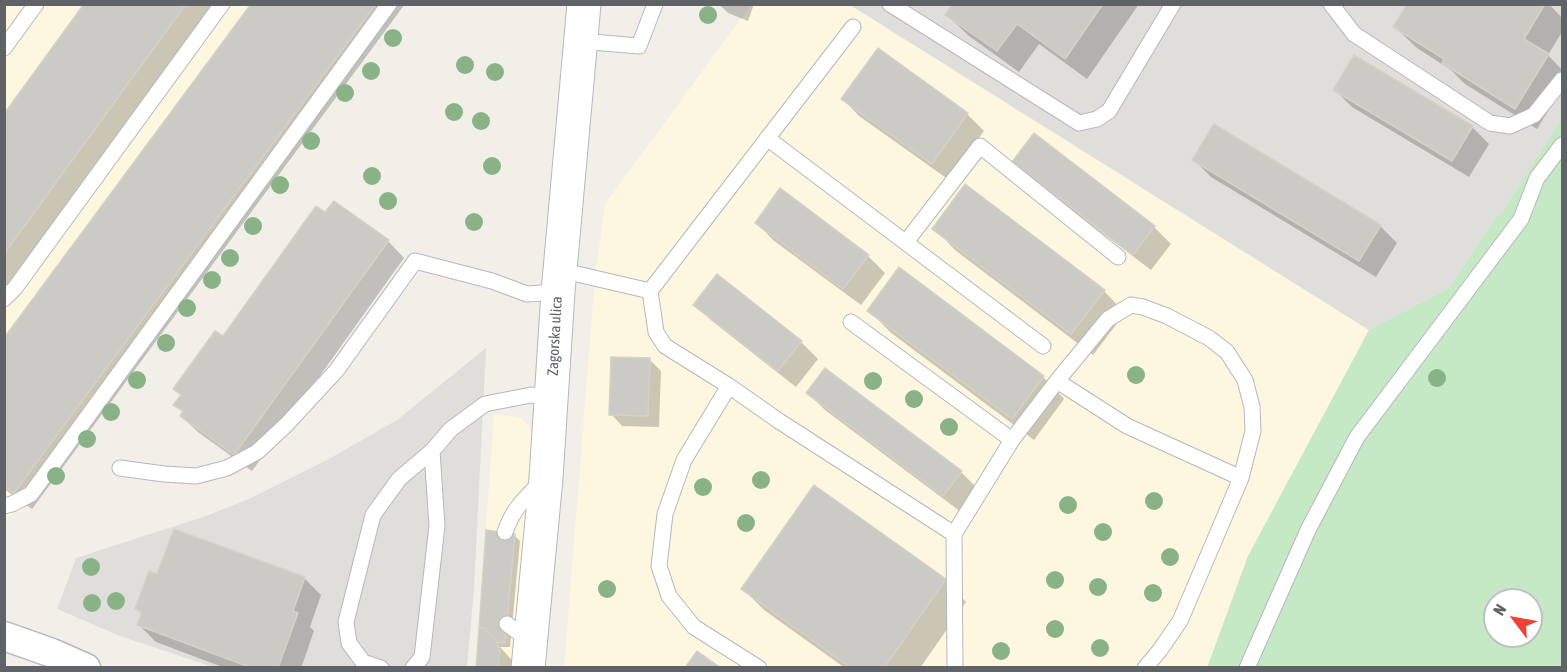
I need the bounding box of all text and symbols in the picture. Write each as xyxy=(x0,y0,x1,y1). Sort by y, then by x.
street label: Zagorska ulica xyxy=(544,296,566,376)
north arrow xyxy=(1483,588,1543,648)
text: N xyxy=(1489,601,1510,618)

